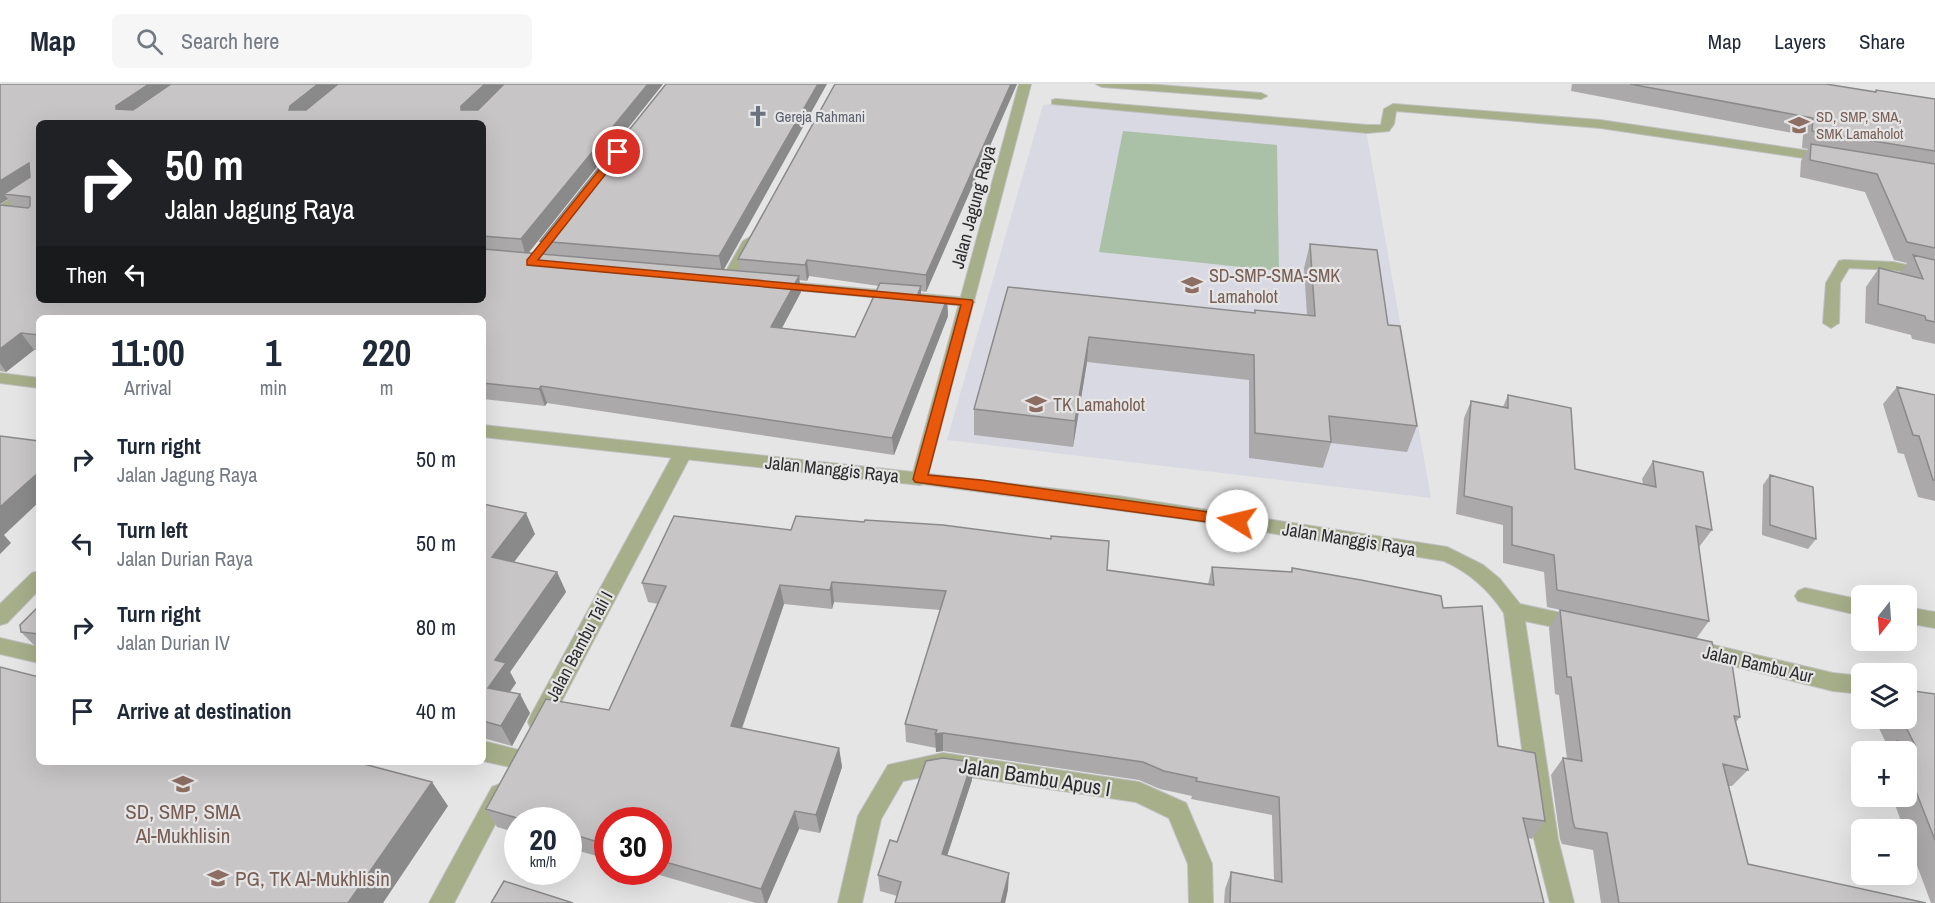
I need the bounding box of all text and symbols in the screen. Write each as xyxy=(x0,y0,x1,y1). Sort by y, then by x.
search box xyxy=(112,14,532,68)
text: Map xyxy=(30,22,76,60)
icon: search xyxy=(133,25,166,58)
text: Search here xyxy=(181,26,279,56)
text: Map xyxy=(1708,27,1741,56)
text: Layers xyxy=(1774,27,1826,56)
text: Share xyxy=(1859,27,1905,56)
church icon: Gereja Rahmani xyxy=(746,104,770,128)
place label: Gereja Rahmani xyxy=(775,106,865,127)
place label: SD, SMP, SMA, SMK Lamaholot xyxy=(1816,106,1904,144)
school or university icon: SD, SMP, SMA, SMK Lamaholot xyxy=(1787,113,1811,137)
pin xyxy=(592,126,643,177)
icon: arrive xyxy=(601,135,634,168)
text: 50 m xyxy=(165,137,244,193)
street label: Jalan Jagung Raya xyxy=(945,143,1001,271)
icon: right xyxy=(66,144,144,222)
text: Jalan Jagung Raya xyxy=(165,191,355,227)
icon: left xyxy=(119,258,152,291)
text: Then xyxy=(66,260,107,290)
place label: SD-SMP-SMA-SMK Lamaholot xyxy=(1209,263,1340,309)
school or university icon: SD-SMP-SMA-SMK Lamaholot xyxy=(1180,273,1204,297)
text: 11:00 xyxy=(111,329,185,377)
text: 1 xyxy=(265,329,282,377)
text: 220 xyxy=(362,329,411,377)
text: Arrival xyxy=(124,374,172,401)
text: min xyxy=(260,374,287,401)
text: m xyxy=(380,374,393,401)
school or university icon: TK Lamaholot xyxy=(1024,392,1048,416)
place label: TK Lamaholot xyxy=(1053,392,1145,417)
text: Turn right xyxy=(117,431,201,461)
icon: right xyxy=(66,443,99,476)
text: 50 m xyxy=(416,444,456,474)
street label: Jalan Manggis Raya xyxy=(764,450,900,488)
text: Jalan Jagung Raya xyxy=(117,461,257,488)
position arrow xyxy=(1205,489,1269,553)
text: Turn left xyxy=(117,515,188,545)
street label: Jalan Manggis Raya xyxy=(1281,516,1417,562)
icon: left xyxy=(66,527,99,560)
text: 50 m xyxy=(416,528,456,558)
text: Jalan Durian Raya xyxy=(117,545,253,572)
north arrow xyxy=(1851,585,1917,651)
map controls xyxy=(1851,585,1917,885)
street label: Jalan Bambu Tali I xyxy=(539,587,619,705)
text: Turn right xyxy=(117,599,201,629)
icon: right xyxy=(66,611,99,644)
text: 80 m xyxy=(416,612,456,642)
text: Jalan Durian IV xyxy=(117,629,230,656)
street label: Jalan Bambu Aur xyxy=(1700,639,1816,689)
button: layers xyxy=(1851,663,1917,729)
icon: arrive xyxy=(66,695,99,728)
text: Arrive at destination xyxy=(117,696,291,726)
text: 40 m xyxy=(416,696,456,726)
button: + xyxy=(1851,741,1917,807)
street label: Jalan Bambu Apus I xyxy=(957,751,1113,803)
school or university icon: SD, SMP, SMA Al-Mukhlisin xyxy=(171,772,195,796)
place label: SD, SMP, SMA Al-Mukhlisin xyxy=(125,797,241,850)
speed limit sign: 30 xyxy=(594,807,672,885)
text: 20 xyxy=(529,819,557,859)
button: − xyxy=(1851,819,1917,885)
text: km/h xyxy=(530,851,556,872)
place label: PG, TK Al-Mukhlisin xyxy=(235,864,390,893)
school or university icon: PG, TK Al-Mukhlisin xyxy=(206,866,230,890)

